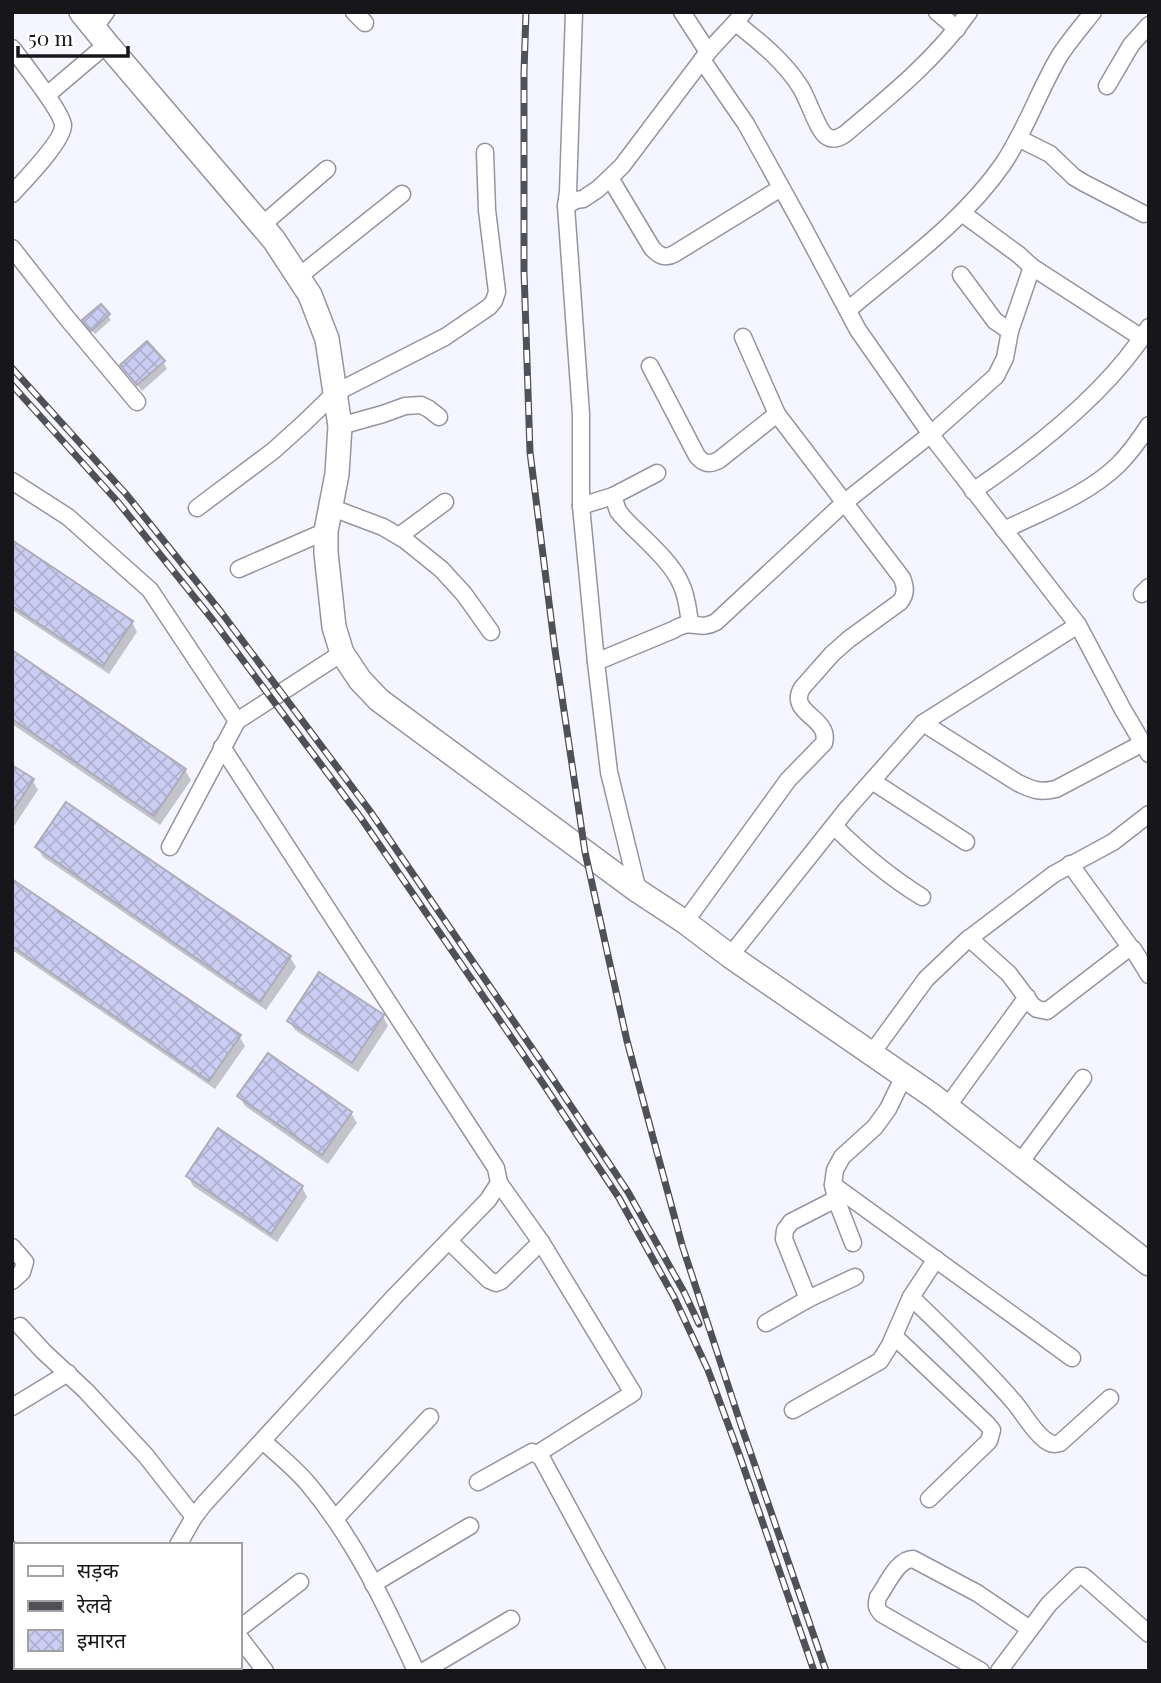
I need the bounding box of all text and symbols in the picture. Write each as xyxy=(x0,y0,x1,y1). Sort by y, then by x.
scale bar xyxy=(18,14,128,58)
text: 50 m xyxy=(28,23,74,51)
legend xyxy=(14,1543,242,1669)
text: सड़क xyxy=(77,1555,119,1583)
text: रेलवे xyxy=(76,1590,112,1618)
text: इमारत xyxy=(77,1625,127,1653)

